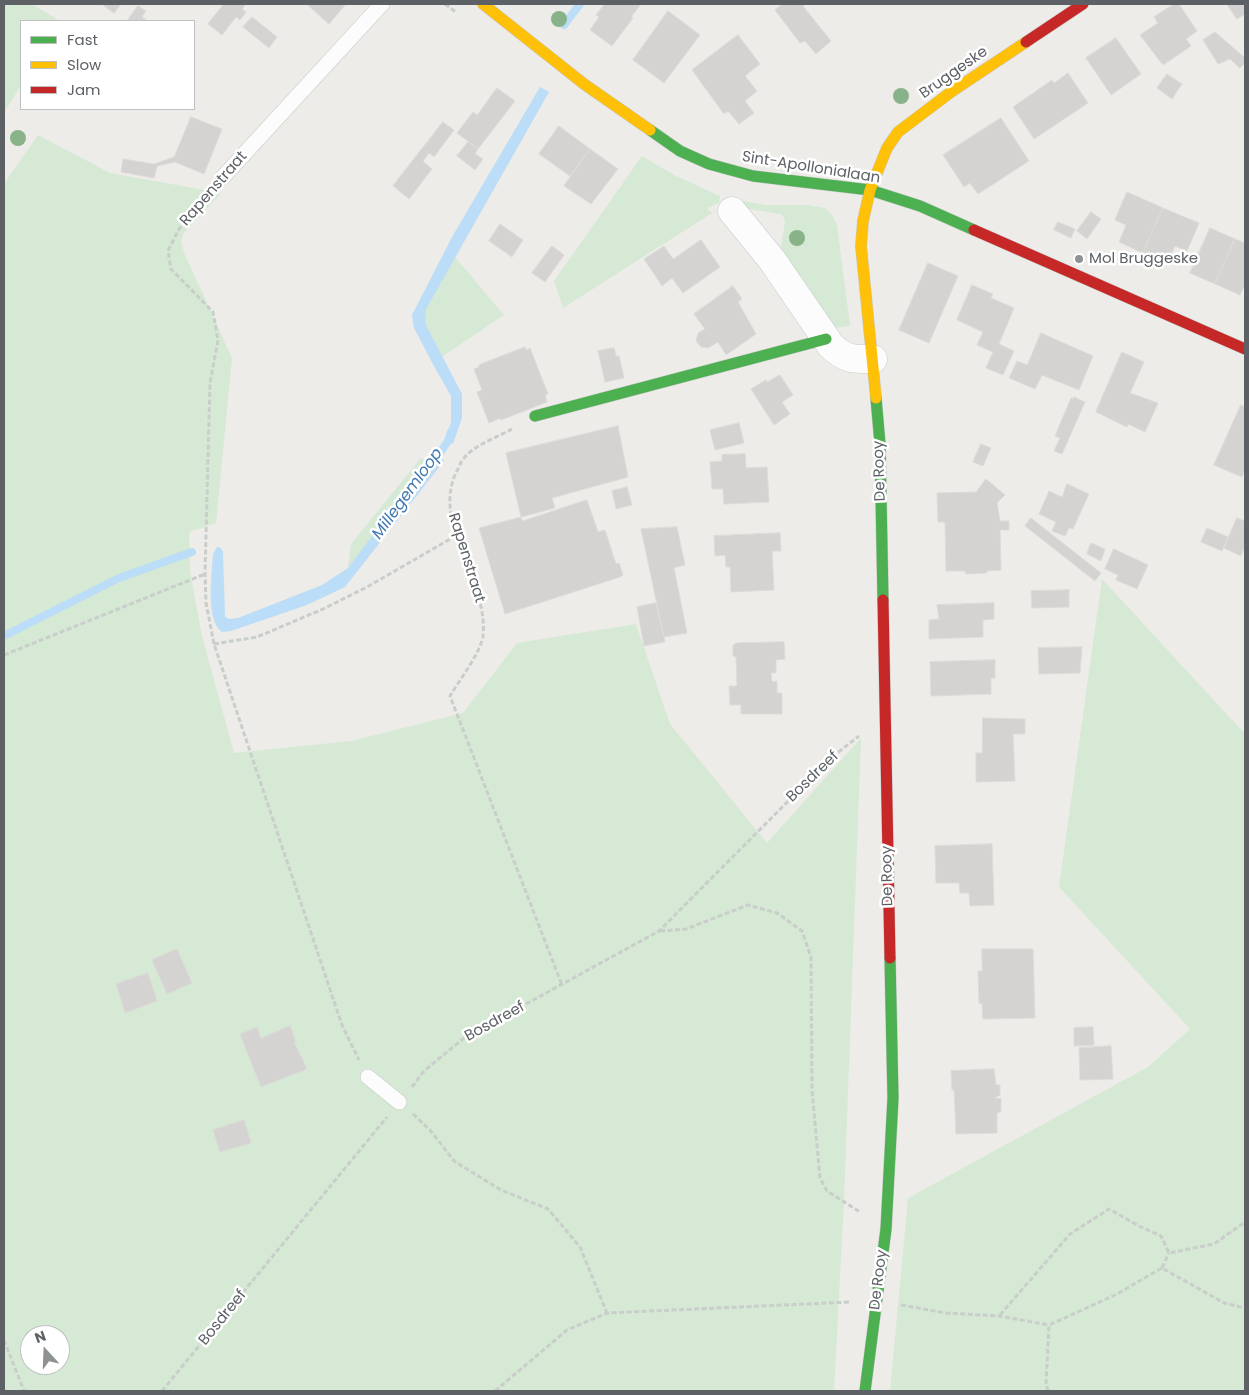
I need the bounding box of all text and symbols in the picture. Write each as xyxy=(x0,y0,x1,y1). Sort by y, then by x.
legend xyxy=(20,20,195,110)
text: Fast xyxy=(67,29,98,50)
street label: Bruggeske xyxy=(917,43,991,103)
text: Slow xyxy=(67,54,101,75)
text: Jam xyxy=(67,79,101,100)
street label: Rapenstraat xyxy=(177,148,251,230)
street label: Sint-Apollonialaan xyxy=(741,148,881,188)
place label: Mol Bruggeske xyxy=(1089,250,1198,268)
marker: Mol Bruggeske xyxy=(1073,253,1085,265)
street label: De Rooy xyxy=(870,440,890,502)
water label: Millegemloop xyxy=(369,445,447,543)
street label: Rapenstraat xyxy=(444,511,488,605)
street label: Bosdreef xyxy=(783,748,843,806)
street label: De Rooy xyxy=(878,846,898,906)
street label: Bosdreef xyxy=(462,998,528,1046)
street label: De Rooy xyxy=(866,1249,892,1311)
street label: Bosdreef xyxy=(195,1287,251,1349)
north arrow xyxy=(20,1325,70,1375)
text: N xyxy=(32,1326,49,1348)

